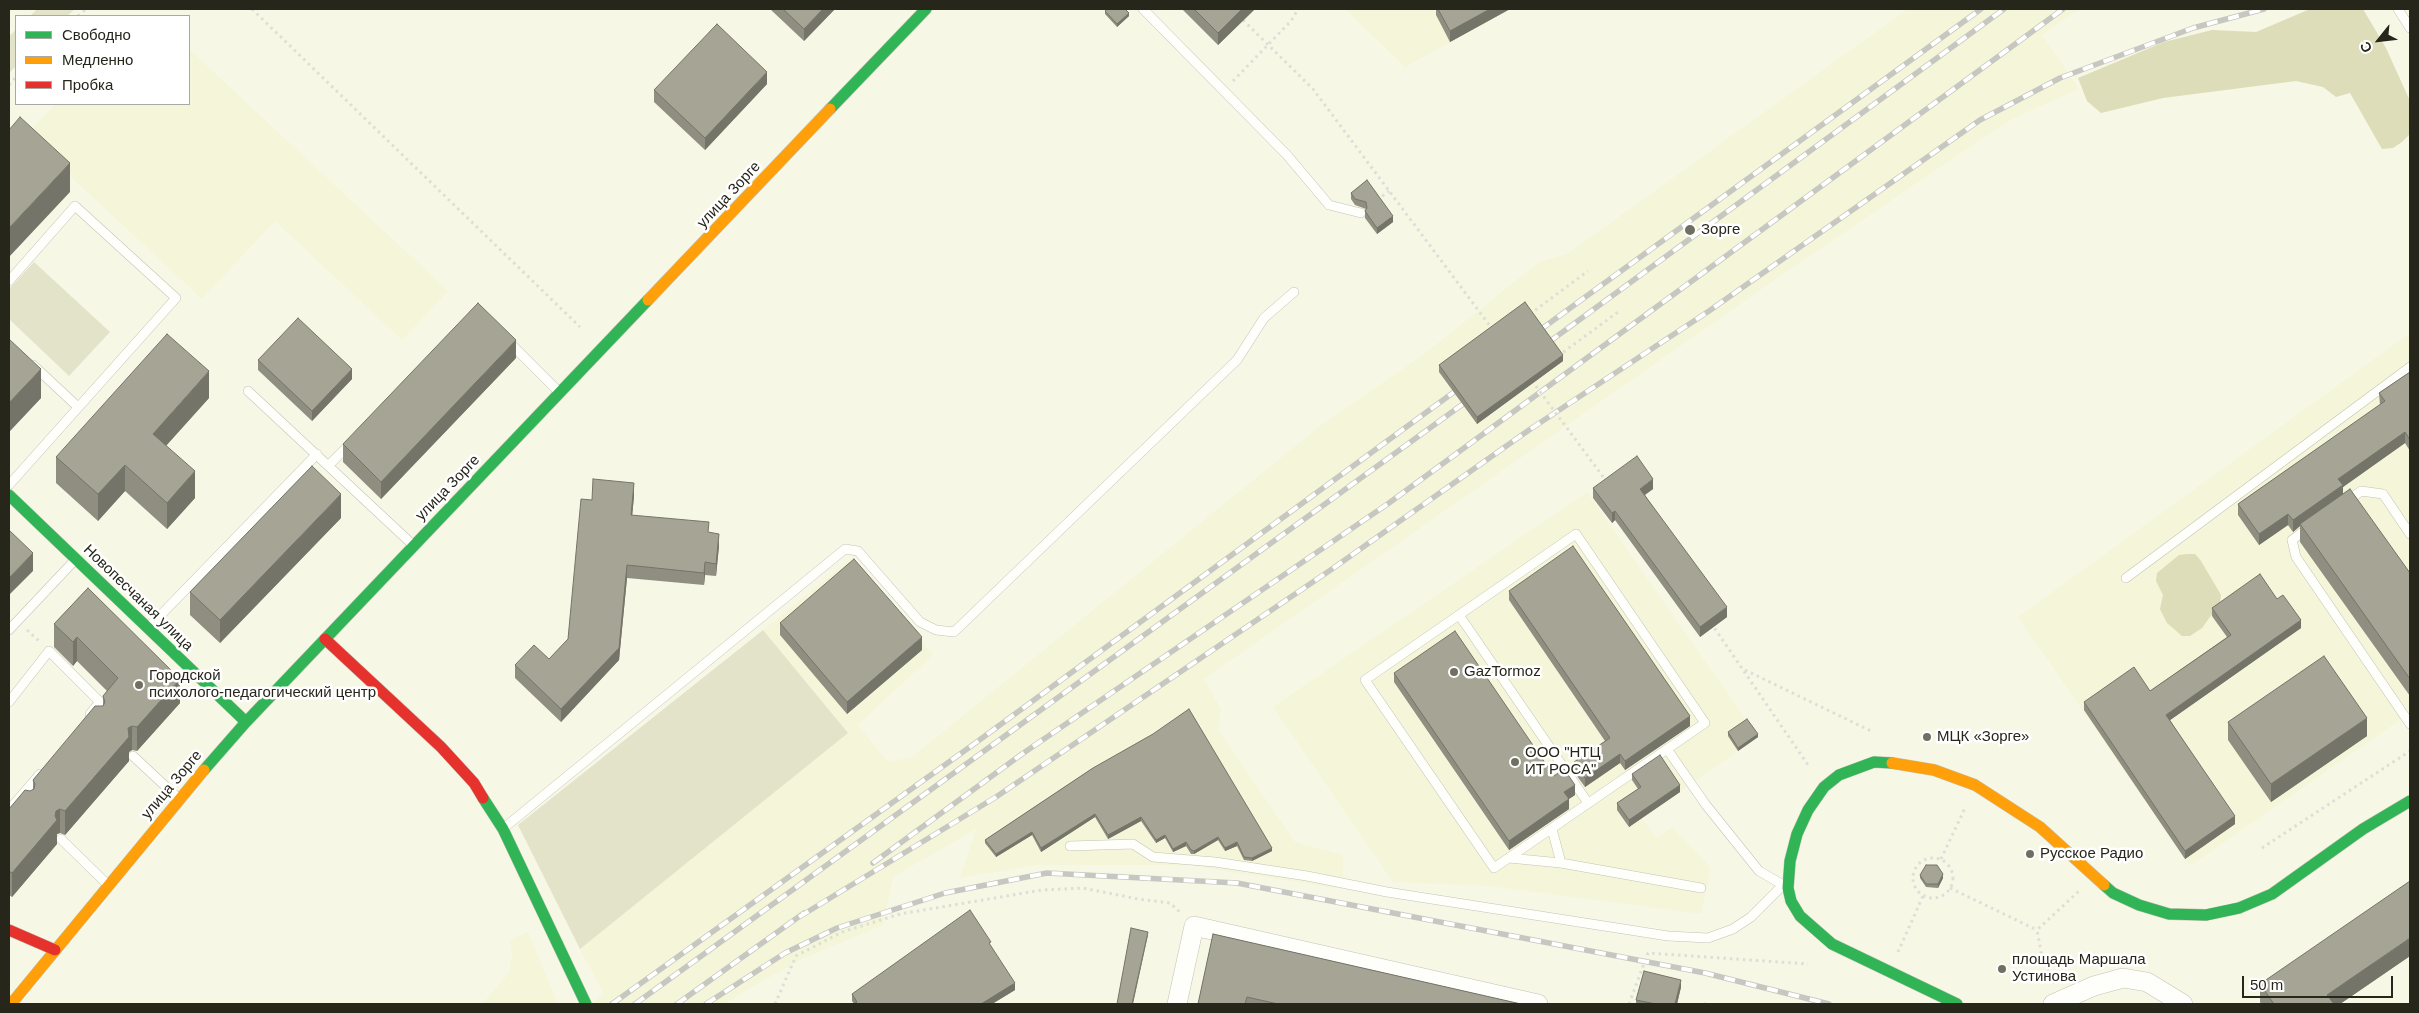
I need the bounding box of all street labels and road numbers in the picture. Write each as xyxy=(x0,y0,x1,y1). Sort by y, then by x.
street label: улица Зорге xyxy=(694,158,764,232)
street label: улица Зорге xyxy=(412,451,484,525)
street label: Новопесчаная улица xyxy=(79,541,197,655)
street label: улица Зорге xyxy=(138,747,206,823)

